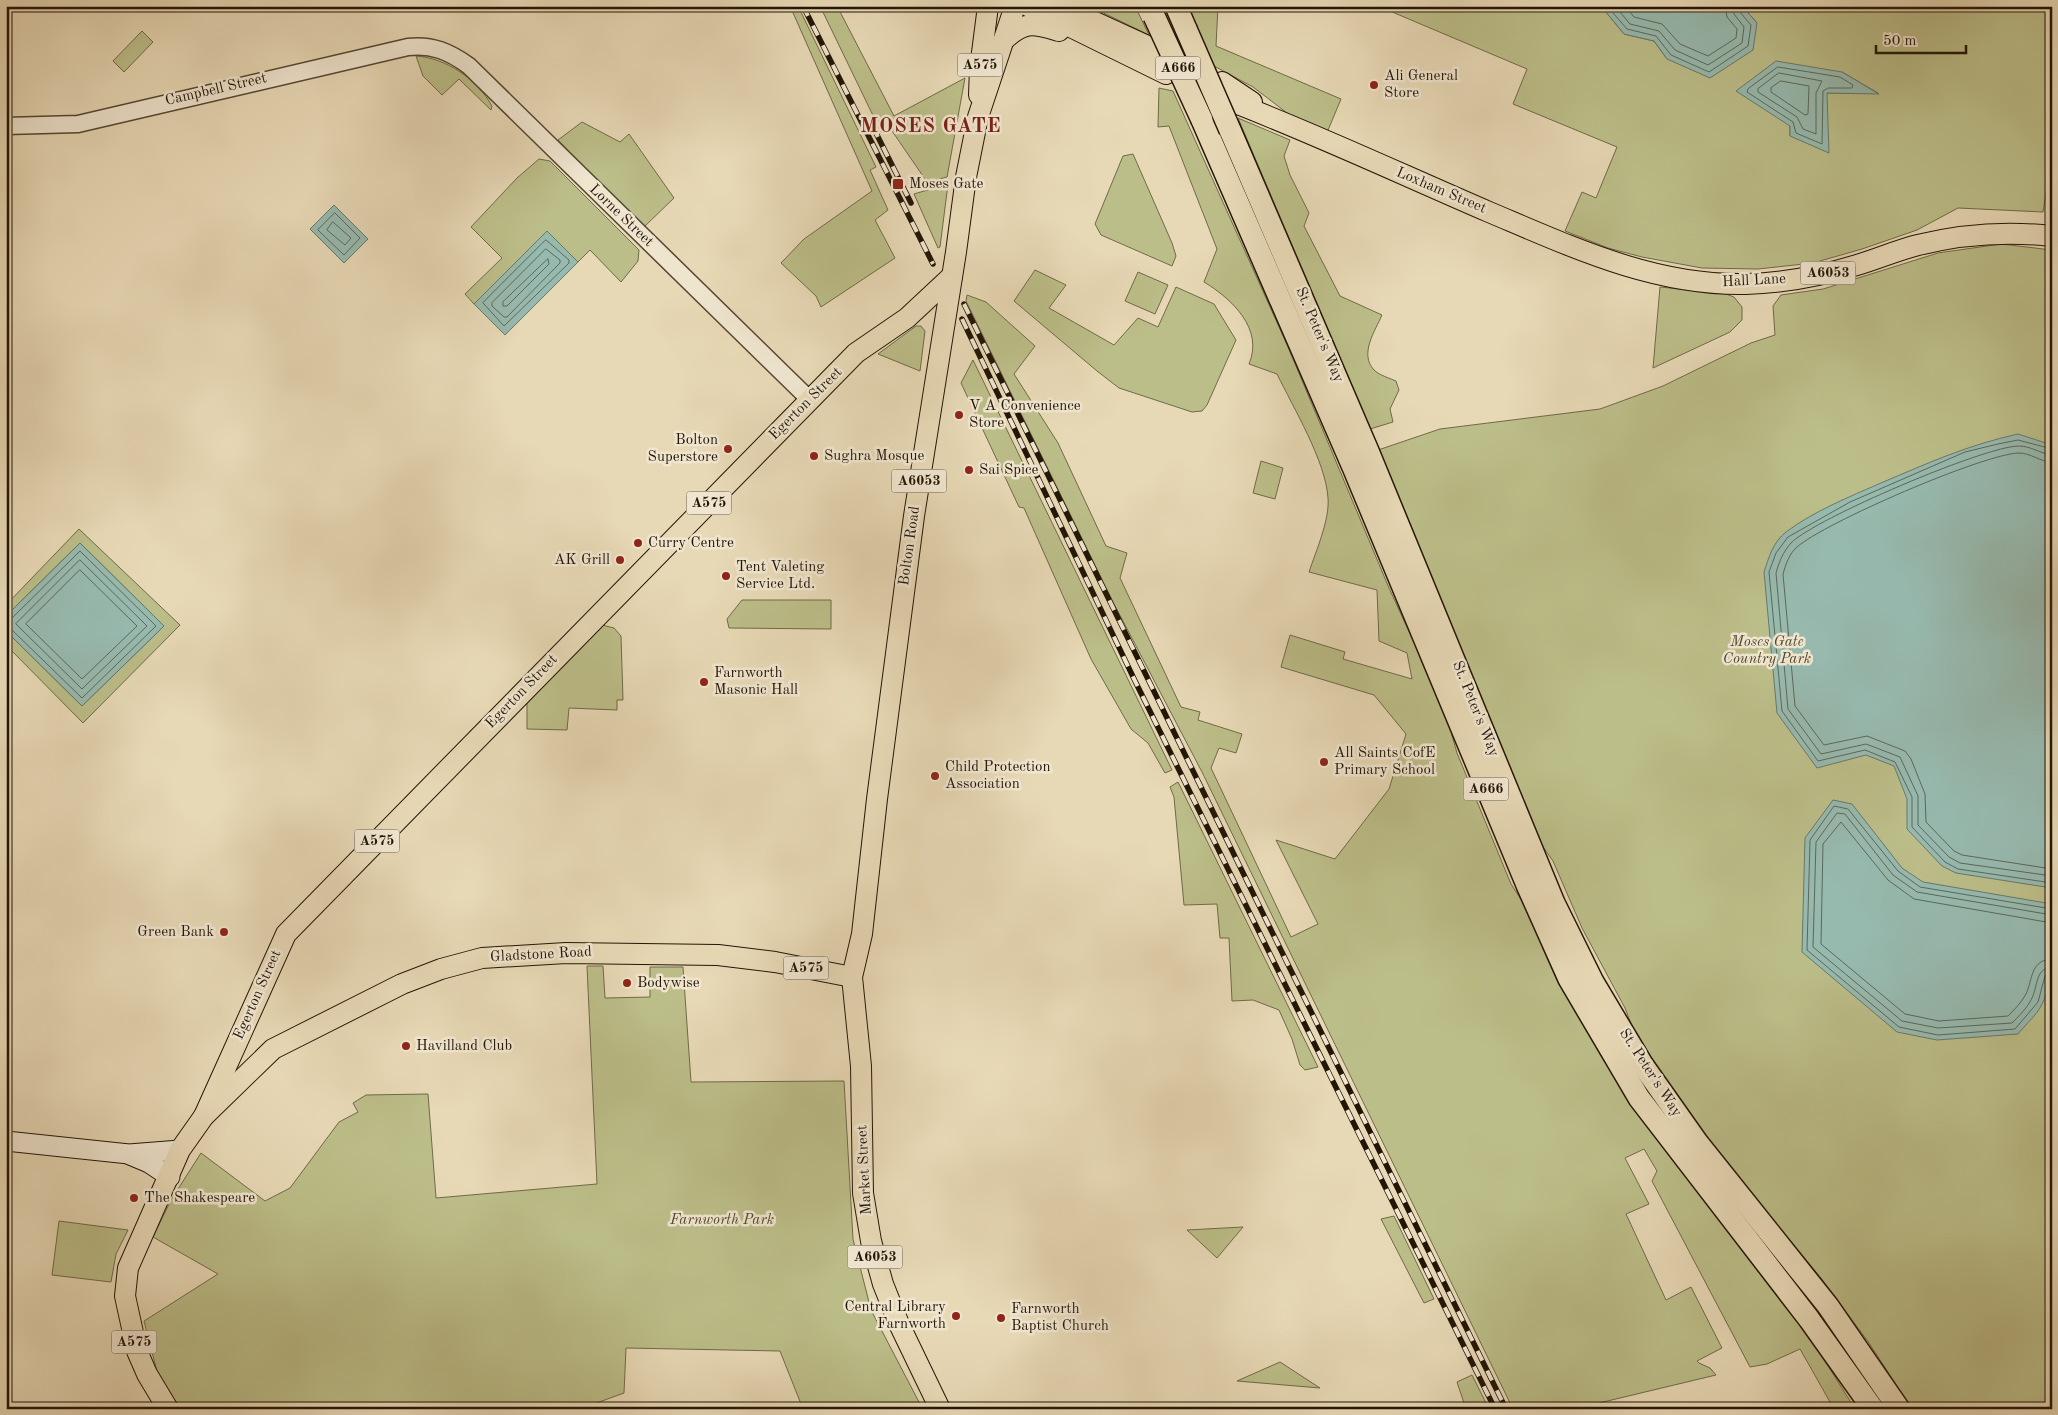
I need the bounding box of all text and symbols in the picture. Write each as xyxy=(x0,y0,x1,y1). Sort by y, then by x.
scale bar xyxy=(1876,22,1966,54)
text: 50 m xyxy=(1883,34,1917,49)
road number: A575 xyxy=(958,54,1002,76)
road number: A666 xyxy=(1156,56,1200,80)
place label: Ali General Store xyxy=(1384,69,1458,101)
street label: Campbell Street xyxy=(164,71,268,109)
marker: Ali General Store xyxy=(1368,79,1380,91)
district label: MOSES GATE xyxy=(860,117,1002,137)
street label: Loxham Street xyxy=(1394,165,1488,217)
marker: Moses Gate xyxy=(891,177,905,191)
place label: Moses Gate xyxy=(909,177,984,192)
street label: Lorne Street xyxy=(586,182,656,250)
road number: A6053 xyxy=(1800,262,1856,284)
street label: Hall Lane xyxy=(1722,272,1786,290)
street label: St. Peter's Way xyxy=(1292,285,1346,385)
street label: Egerton Street xyxy=(767,365,845,443)
place label: V A Convenience Store xyxy=(969,399,1081,431)
marker: V A Convenience Store xyxy=(953,409,965,421)
place label: Bolton Superstore xyxy=(648,433,718,465)
marker: Bolton Superstore xyxy=(722,443,734,455)
place label: Sughra Mosque xyxy=(824,449,924,464)
marker: Sughra Mosque xyxy=(808,450,820,462)
place label: Sai Spice xyxy=(979,463,1039,478)
marker: Sai Spice xyxy=(963,464,975,476)
road number: A6053 xyxy=(892,470,946,492)
road number: A575 xyxy=(686,492,732,514)
street label: Bolton Road xyxy=(897,505,923,587)
place label: Curry Centre xyxy=(648,536,734,551)
marker: Curry Centre xyxy=(632,537,644,549)
place label: AK Grill xyxy=(554,553,610,568)
marker: AK Grill xyxy=(614,554,626,566)
place label: Tent Valeting Service Ltd. xyxy=(736,560,824,592)
marker: Tent Valeting Service Ltd. xyxy=(720,570,732,582)
park label: Moses Gate Country Park xyxy=(1723,635,1811,667)
street label: Egerton Street xyxy=(483,652,561,732)
street label: St. Peter's Way xyxy=(1449,659,1501,759)
place label: Farnworth Masonic Hall xyxy=(714,666,798,698)
marker: Farnworth Masonic Hall xyxy=(698,676,710,688)
place label: All Saints CofE Primary School xyxy=(1334,746,1435,778)
marker: All Saints CofE Primary School xyxy=(1318,756,1330,768)
place label: Child Protection Association xyxy=(945,760,1051,792)
marker: Child Protection Association xyxy=(929,770,941,782)
road number: A666 xyxy=(1464,778,1508,801)
road number: A575 xyxy=(354,829,400,852)
place label: Green Bank xyxy=(137,925,214,940)
marker: Green Bank xyxy=(218,926,230,938)
street label: Gladstone Road xyxy=(490,945,592,965)
street label: Egerton Street xyxy=(232,948,284,1042)
road number: A575 xyxy=(784,956,828,980)
place label: Bodywise xyxy=(637,976,700,991)
marker: Bodywise xyxy=(621,977,633,989)
street label: St. Peter's Way xyxy=(1616,1026,1684,1120)
place label: Havilland Club xyxy=(416,1039,512,1054)
marker: Havilland Club xyxy=(400,1040,412,1052)
street label: Market Street xyxy=(855,1125,875,1215)
place label: The Shakespeare xyxy=(144,1191,255,1206)
marker: The Shakespeare xyxy=(128,1192,140,1204)
park label: Farnworth Park xyxy=(669,1213,774,1228)
road number: A6053 xyxy=(848,1246,902,1268)
place label: Central Library Farnworth xyxy=(844,1300,946,1332)
place label: Farnworth Baptist Church xyxy=(1011,1302,1109,1334)
marker: Central Library Farnworth xyxy=(950,1310,962,1322)
marker: Farnworth Baptist Church xyxy=(995,1312,1007,1324)
road number: A575 xyxy=(112,1330,156,1354)

